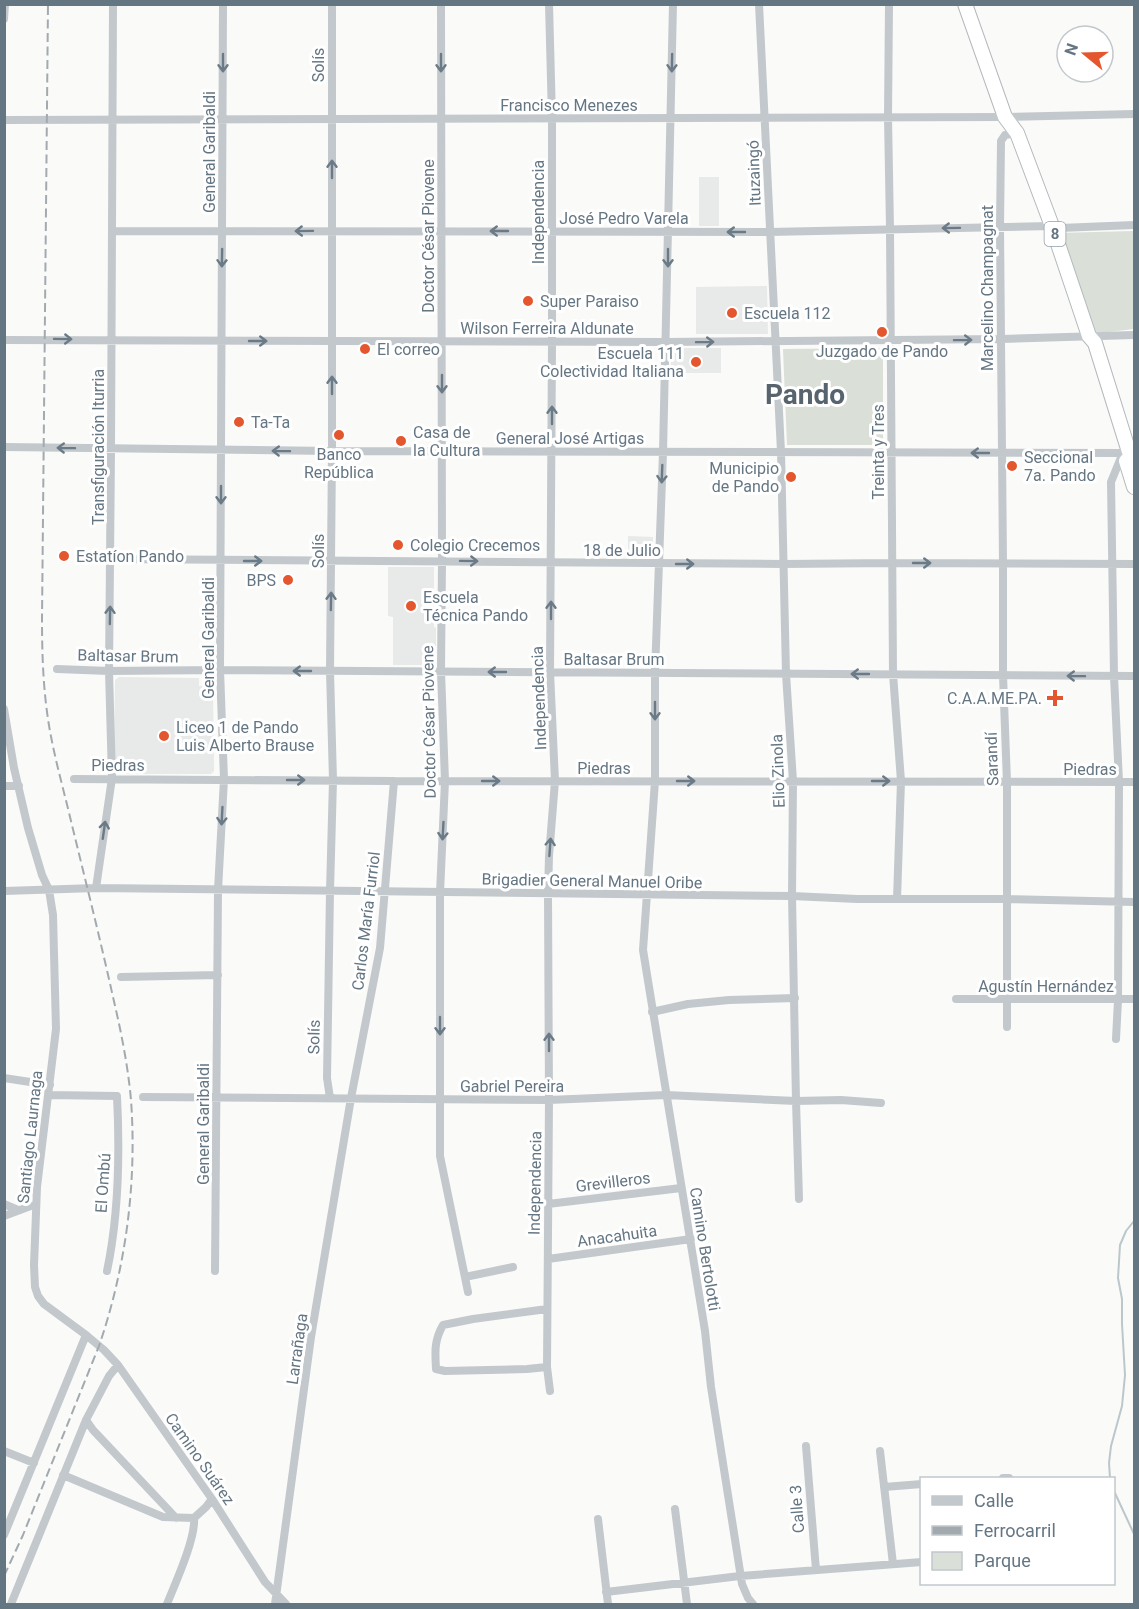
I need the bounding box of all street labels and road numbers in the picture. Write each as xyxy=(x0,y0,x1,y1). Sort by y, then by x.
street label: Solís xyxy=(309,48,328,82)
street label: General Garibaldi xyxy=(200,91,219,213)
street label: Francisco Menezes xyxy=(500,96,638,115)
street label: Ituzaingó xyxy=(743,140,765,206)
street label: Doctor César Piovene xyxy=(419,159,438,313)
street label: Independencia xyxy=(529,160,548,264)
street label: Marcelino Champagnat xyxy=(978,205,997,371)
street label: José Pedro Varela xyxy=(559,209,689,228)
road number: 8 xyxy=(1044,222,1066,246)
street label: Wilson Ferreira Aldunate xyxy=(460,319,634,338)
street label: Transfiguración Iturria xyxy=(89,369,108,525)
street label: Treinta y Tres xyxy=(869,404,888,500)
street label: General José Artigas xyxy=(496,429,644,448)
street label: Solís xyxy=(309,534,328,568)
street label: 18 de Julio xyxy=(583,541,661,560)
street label: General Garibaldi xyxy=(199,577,218,699)
street label: Doctor César Piovene xyxy=(418,645,440,799)
street label: Baltasar Brum xyxy=(77,646,179,666)
street label: Independencia xyxy=(528,646,550,750)
street label: Baltasar Brum xyxy=(563,650,665,669)
street label: Sarandí xyxy=(982,731,1002,786)
street label: Elio Zinola xyxy=(767,734,789,808)
street label: Piedras xyxy=(91,756,145,775)
street label: Piedras xyxy=(577,759,631,778)
street label: Piedras xyxy=(1063,760,1117,779)
street label: Carlos María Furriol xyxy=(348,850,384,992)
street label: Brigadier General Manuel Oribe xyxy=(482,870,702,892)
street label: Agustín Hernández xyxy=(978,977,1114,996)
street label: Solís xyxy=(304,1019,324,1055)
street label: General Garibaldi xyxy=(194,1063,213,1185)
street label: Santiago Laurnaga xyxy=(14,1070,46,1204)
street label: Gabriel Pereira xyxy=(460,1077,564,1096)
street label: Independencia xyxy=(525,1131,545,1235)
street label: El Ombú xyxy=(91,1153,115,1213)
street label: Grevilleros xyxy=(575,1168,651,1196)
street label: Camino Bertolotti xyxy=(686,1186,724,1312)
street label: Anacahuita xyxy=(576,1221,658,1251)
street label: Larrañaga xyxy=(283,1312,311,1386)
street label: Camino Suárez xyxy=(161,1409,239,1509)
street label: Calle 3 xyxy=(786,1484,808,1534)

